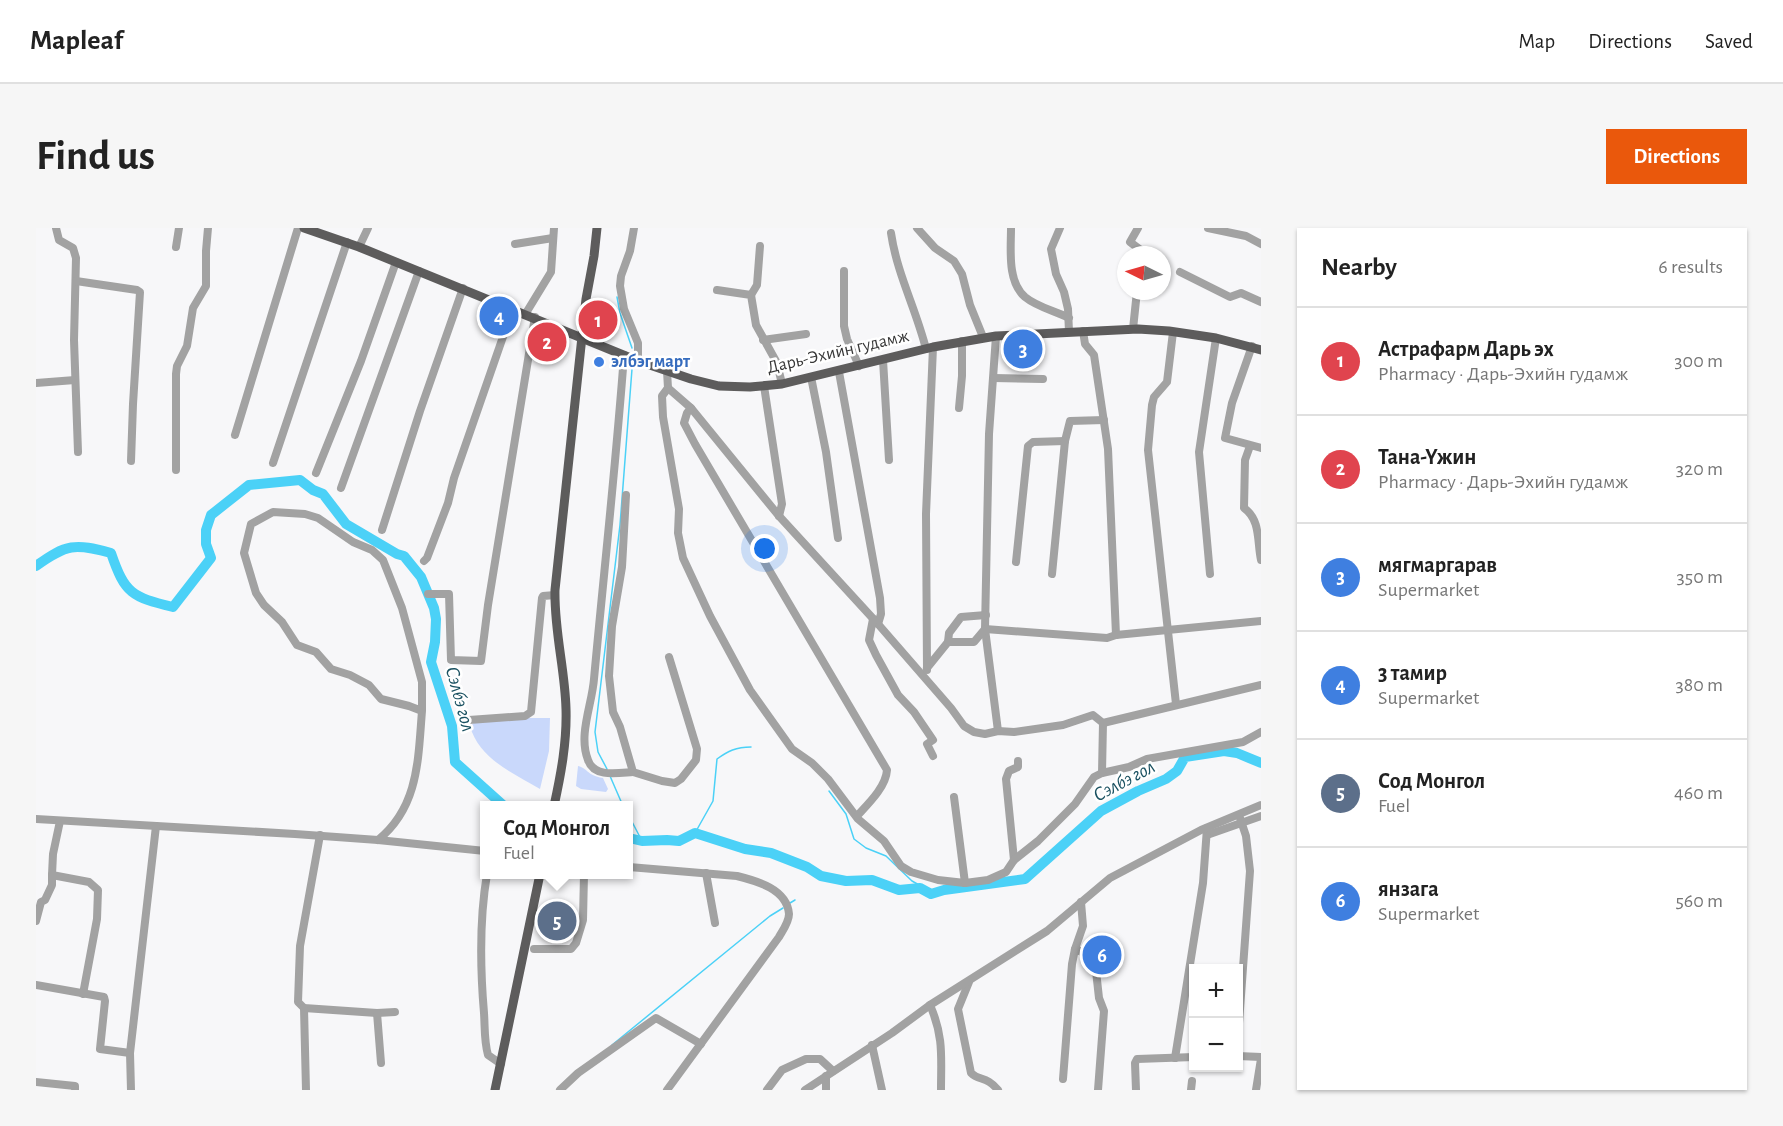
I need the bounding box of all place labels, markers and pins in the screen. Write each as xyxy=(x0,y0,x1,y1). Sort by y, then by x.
pin: 4 xyxy=(480,294,518,338)
pin: 1 xyxy=(578,298,618,343)
pin: 2 xyxy=(528,320,566,364)
pin: 3 xyxy=(1004,326,1042,372)
place label: элбэг март xyxy=(611,353,691,371)
marker: элбэг март xyxy=(592,355,606,369)
pin: 5 xyxy=(538,898,576,944)
pin: 6 xyxy=(1082,932,1122,978)

